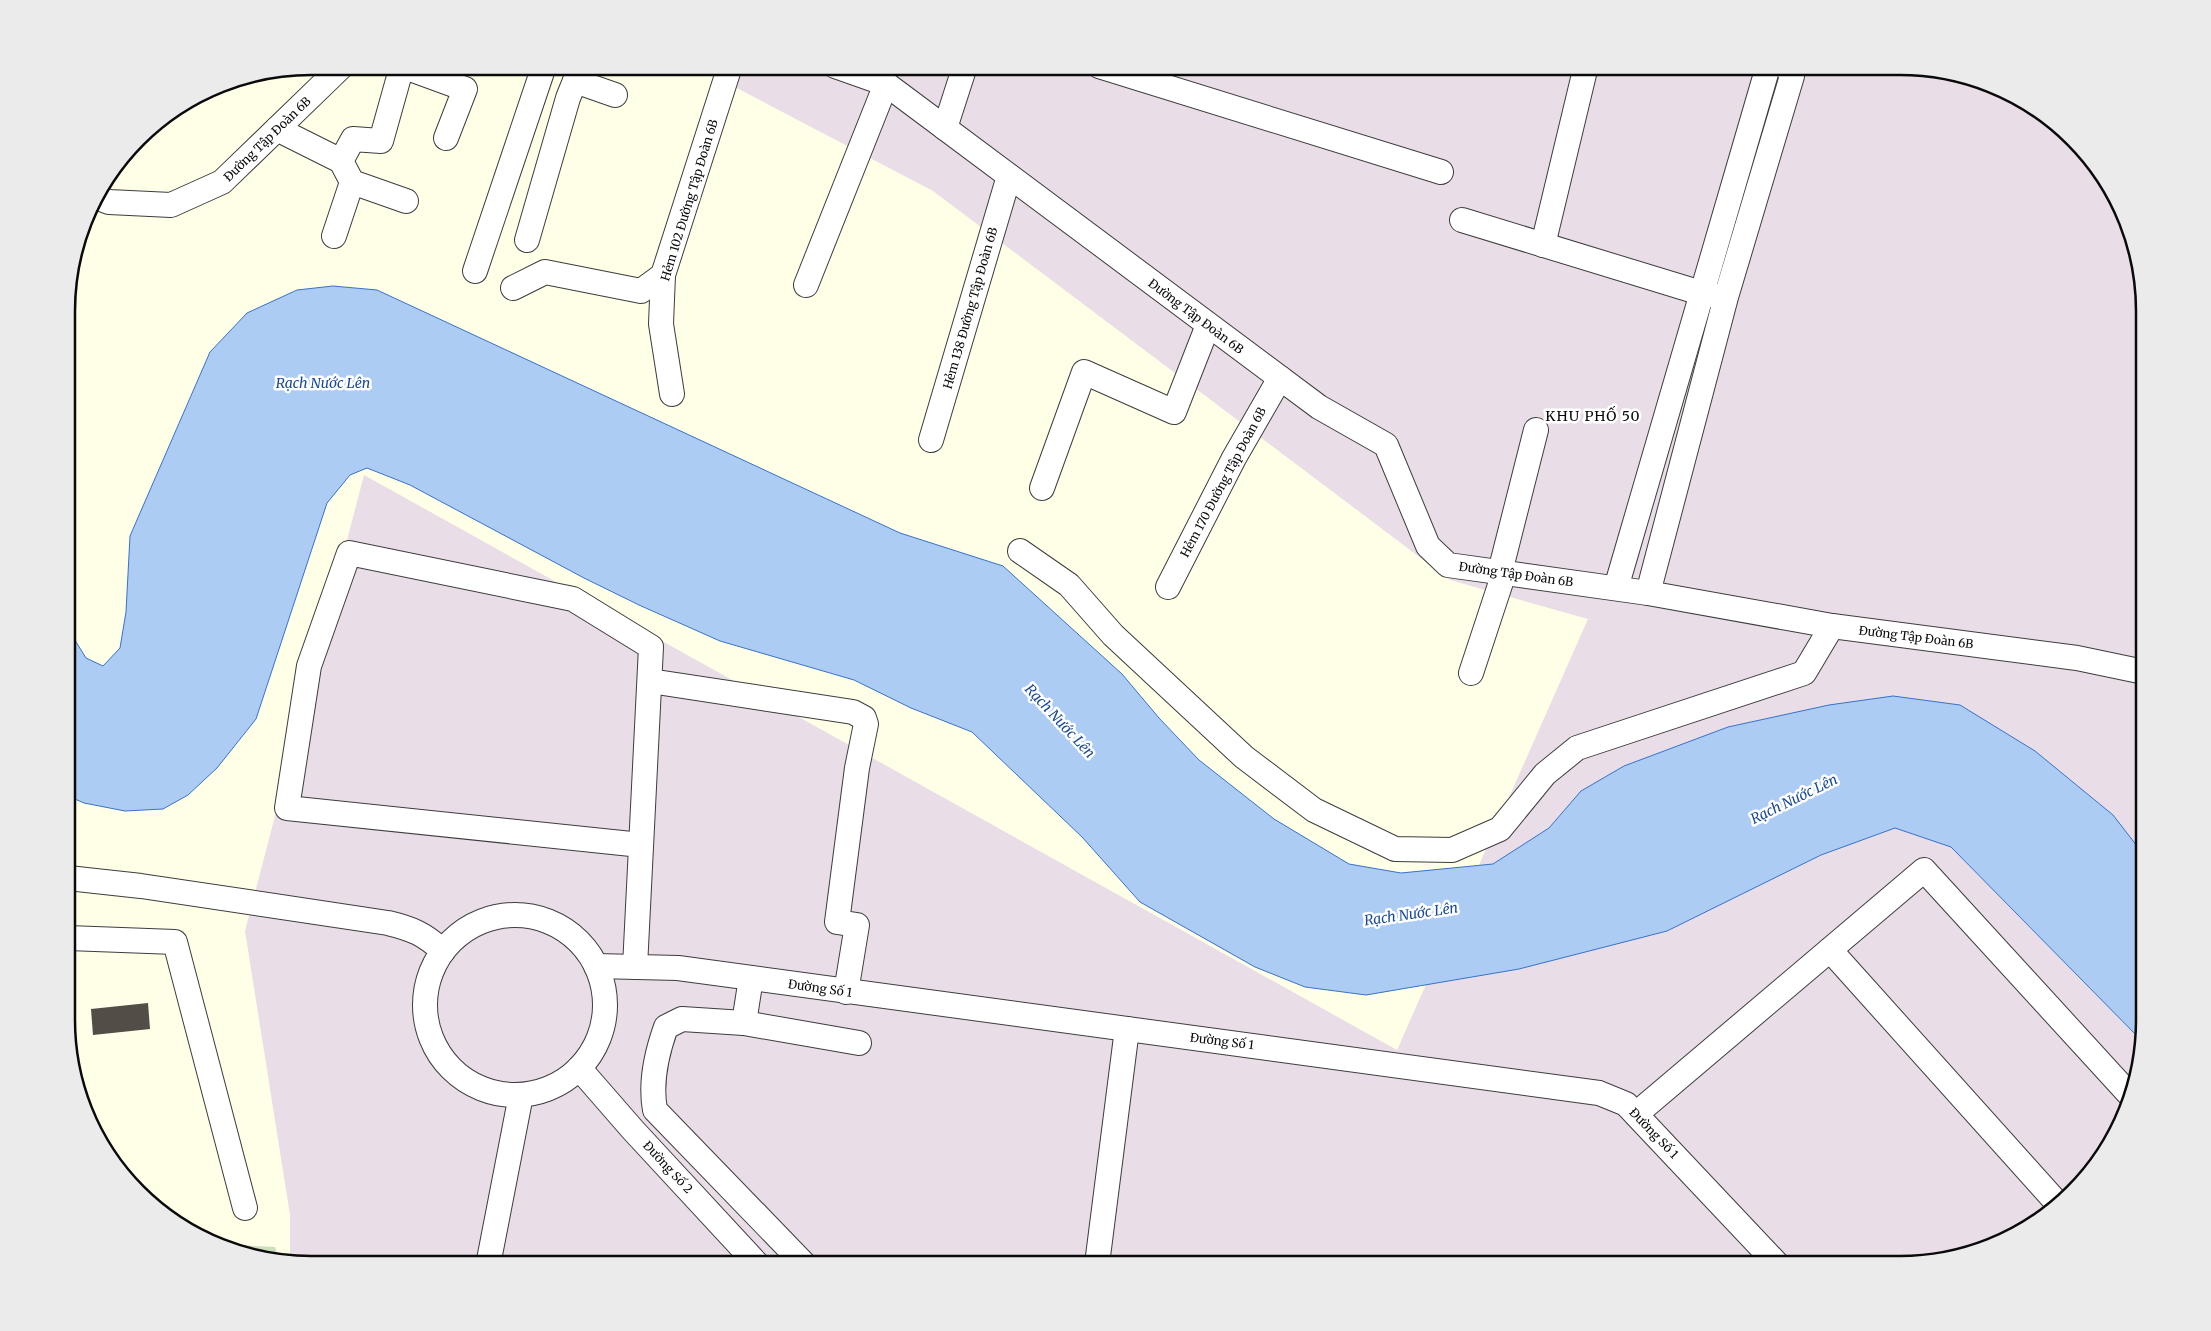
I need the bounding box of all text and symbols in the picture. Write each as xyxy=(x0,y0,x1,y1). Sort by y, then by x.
street label: Đường Tập Đoàn 6B xyxy=(220,94,314,184)
street label: Hẻm 102 Đường Tập Đoàn 6B xyxy=(657,117,721,283)
street label: Hẻm 138 Đường Tập Đoàn 6B xyxy=(940,225,1000,391)
street label: Đường Tập Đoàn 6B xyxy=(1145,275,1247,357)
water label: Rạch Nước Lên xyxy=(276,374,370,392)
street label: Hẻm 170 Đường Tập Đoàn 6B xyxy=(1177,404,1269,560)
district label: KHU PHỐ 50 xyxy=(1545,405,1641,425)
street label: Đường Tập Đoàn 6B xyxy=(1458,559,1574,589)
street label: Đường Tập Đoàn 6B xyxy=(1858,623,1974,651)
water label: Rạch Nước Lên xyxy=(1021,680,1099,762)
water label: Rạch Nước Lên xyxy=(1748,770,1840,828)
water label: Rạch Nước Lên xyxy=(1363,899,1459,929)
street label: Đường Số 1 xyxy=(787,976,853,1000)
street label: Đường Số 1 xyxy=(1189,1030,1255,1052)
street label: Đường Số 1 xyxy=(1626,1105,1682,1162)
street label: Đường Số 2 xyxy=(640,1138,696,1196)

